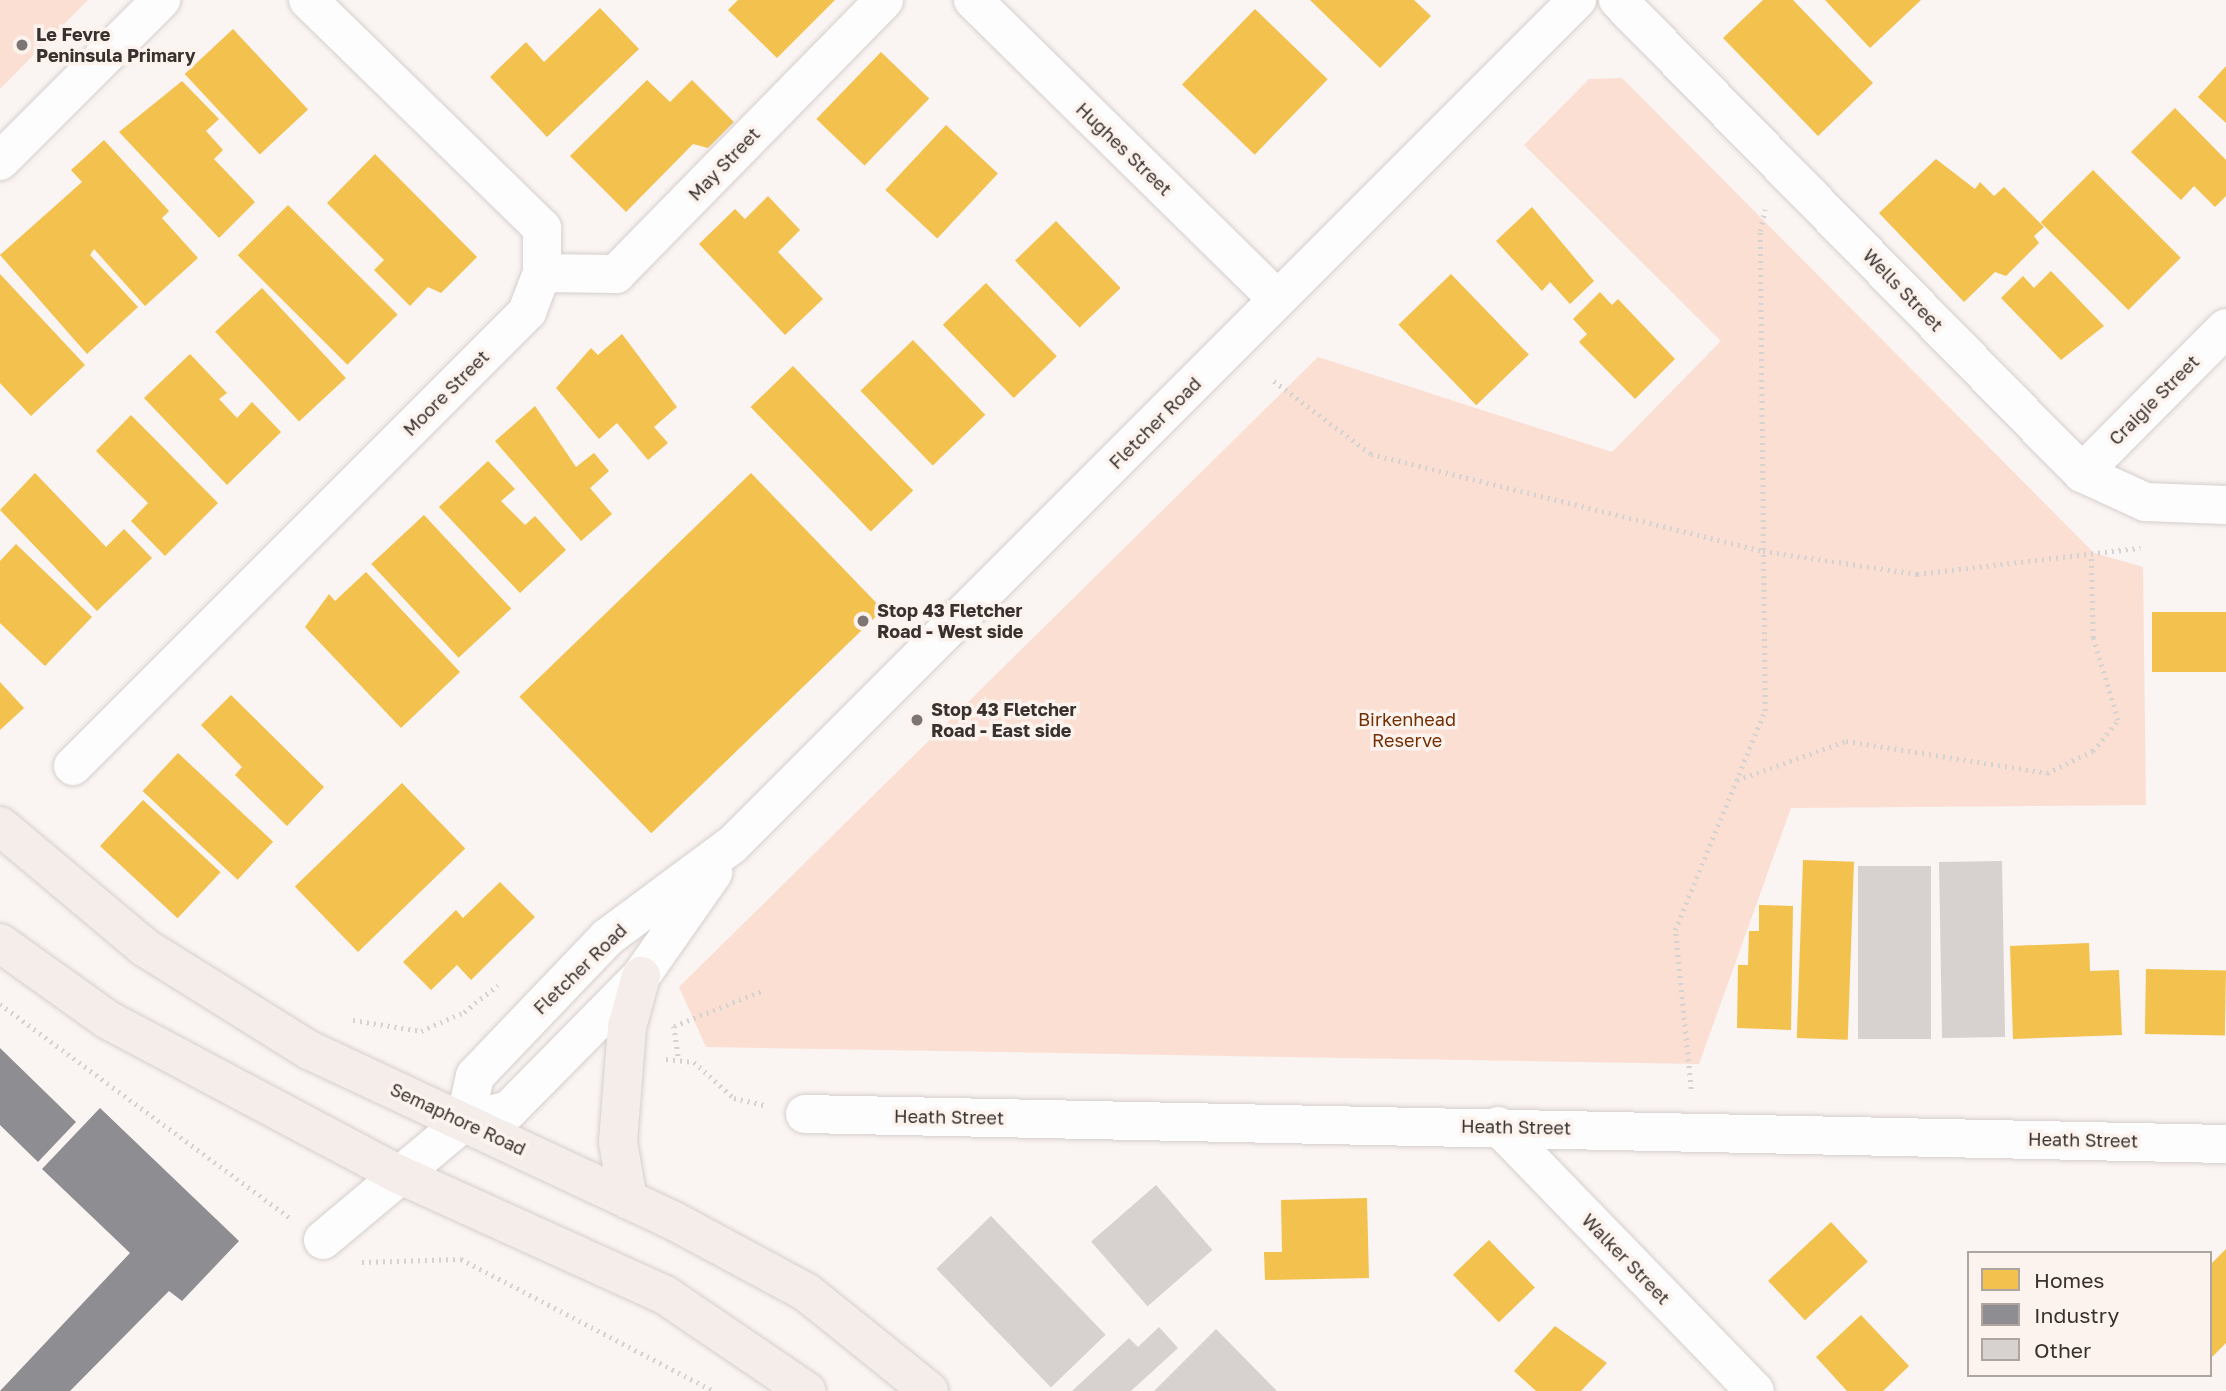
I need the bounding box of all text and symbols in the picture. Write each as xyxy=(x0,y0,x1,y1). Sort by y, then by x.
place label: Le Fevre Peninsula Primary xyxy=(36,24,195,66)
marker: Le Fevre Peninsula Primary xyxy=(14,37,30,53)
street label: Hughes Street xyxy=(1072,98,1176,200)
street label: May Street xyxy=(684,123,764,205)
street label: Wells Street xyxy=(1858,244,1948,336)
street label: Moore Street xyxy=(399,346,493,440)
street label: Craigie Street xyxy=(2105,351,2203,449)
street label: Fletcher Road xyxy=(1105,373,1205,473)
place label: Stop 43 Fletcher Road - West side xyxy=(877,600,1023,642)
marker: Stop 43 Fletcher Road - West side xyxy=(855,613,871,629)
place label: Stop 43 Fletcher Road - East side xyxy=(931,699,1076,742)
park label: Birkenhead Reserve xyxy=(1358,709,1456,752)
marker: Stop 43 Fletcher Road - East side xyxy=(909,712,925,728)
street label: Fletcher Road xyxy=(529,919,631,1019)
street label: Semaphore Road xyxy=(387,1078,529,1160)
street label: Heath Street xyxy=(894,1105,1004,1129)
street label: Heath Street xyxy=(1461,1115,1571,1139)
street label: Heath Street xyxy=(2028,1128,2138,1152)
street label: Walker Street xyxy=(1577,1209,1675,1309)
legend xyxy=(1967,1251,2212,1377)
text: Homes xyxy=(2034,1267,2104,1293)
text: Industry xyxy=(2034,1302,2119,1328)
text: Other xyxy=(2034,1337,2091,1363)

